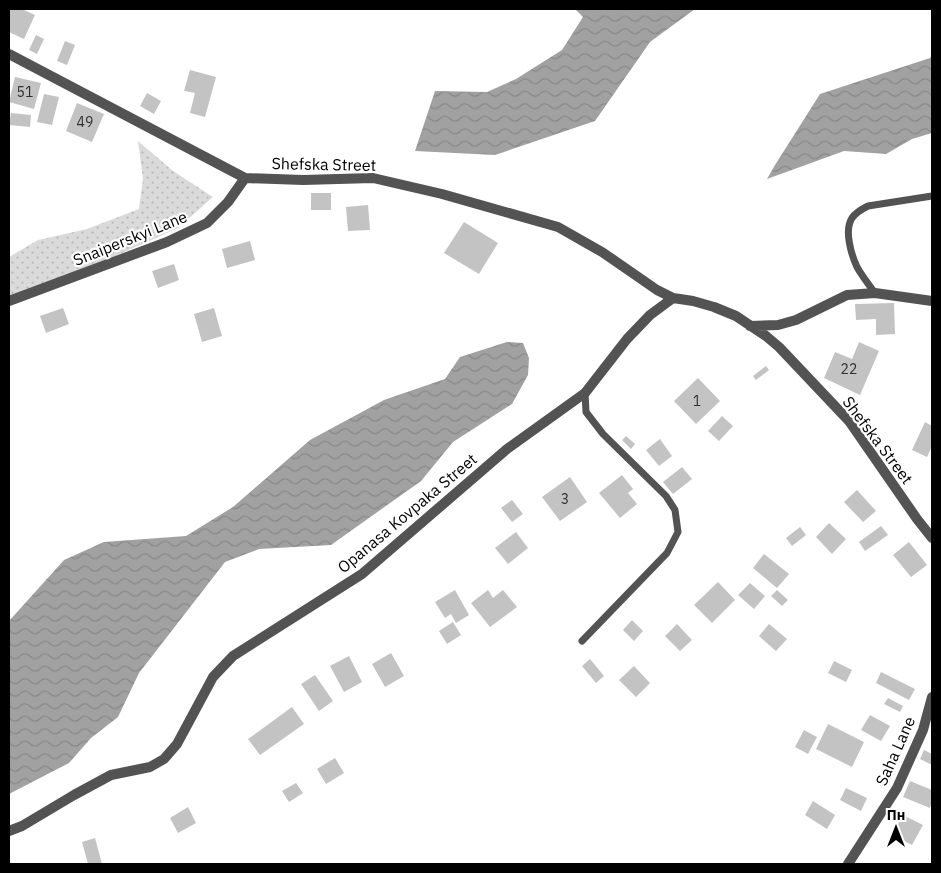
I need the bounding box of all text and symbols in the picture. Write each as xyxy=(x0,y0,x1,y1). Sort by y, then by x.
house number: 51 xyxy=(17,83,33,101)
house number: 49 xyxy=(77,113,93,131)
street label: Shefska Street xyxy=(271,153,377,175)
street label: Snaiperskyi Lane xyxy=(70,206,190,270)
house number: 22 xyxy=(841,360,857,378)
house number: 1 xyxy=(693,392,701,410)
street label: Shefska Street xyxy=(839,392,917,488)
street label: Opanasa Kovpaka Street xyxy=(333,449,481,577)
house number: 3 xyxy=(561,490,569,508)
street label: Saha Lane xyxy=(871,713,919,789)
north arrow xyxy=(871,803,921,853)
text: Пн xyxy=(887,806,905,824)

